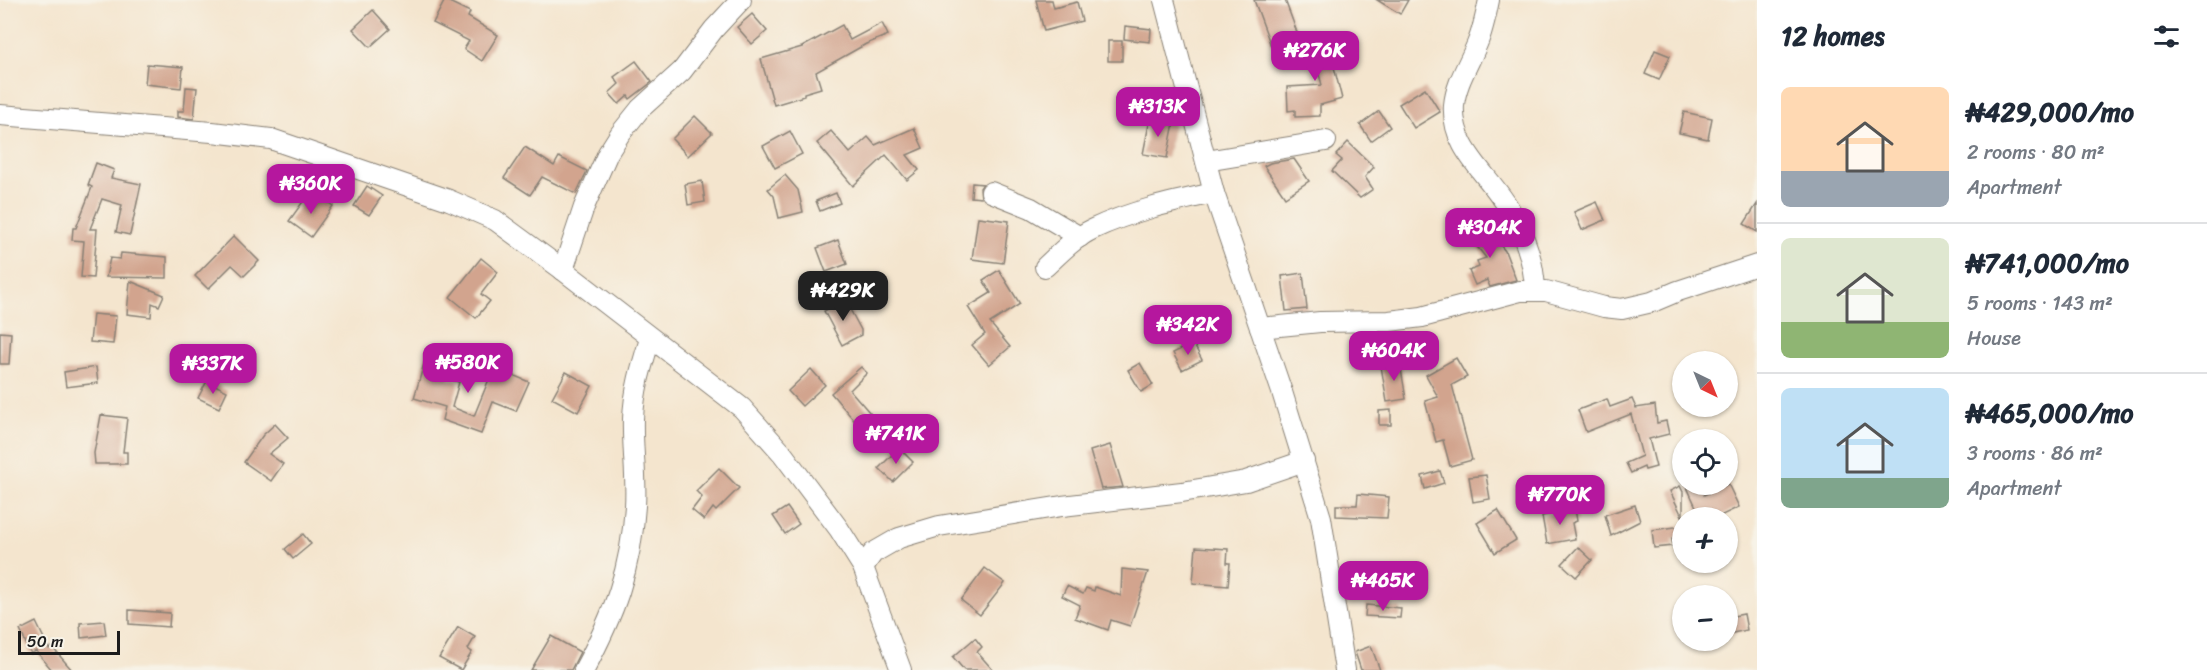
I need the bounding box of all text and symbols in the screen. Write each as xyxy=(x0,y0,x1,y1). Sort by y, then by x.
text: 12 homes xyxy=(1781,13,1885,59)
icon: filters xyxy=(2150,20,2183,53)
pin: ₦276K xyxy=(1273,31,1357,82)
text: ₦276K xyxy=(1285,33,1345,68)
pin: ₦313K xyxy=(1116,87,1200,138)
text: ₦313K xyxy=(1130,89,1186,124)
text: ₦429,000/mo xyxy=(1967,89,2134,135)
icon: home xyxy=(1829,111,1901,183)
text: 2 rooms · 80 m² xyxy=(1967,135,2105,170)
pin: ₦360K xyxy=(269,164,353,215)
text: ₦360K xyxy=(281,166,341,201)
text: Apartment xyxy=(1967,170,2061,205)
pin: ₦304K xyxy=(1448,208,1532,259)
text: ₦304K xyxy=(1459,210,1521,245)
text: ₦741,000/mo xyxy=(1967,240,2129,286)
icon: home xyxy=(1829,262,1901,334)
pin: ₦429K xyxy=(801,271,885,322)
text: ₦429K xyxy=(812,273,874,308)
text: 5 rooms · 143 m² xyxy=(1967,286,2113,321)
pin: ₦342K xyxy=(1146,305,1230,356)
text: ₦342K xyxy=(1158,307,1218,342)
text: House xyxy=(1967,321,2021,356)
pin: ₦604K xyxy=(1352,331,1436,382)
text: ₦604K xyxy=(1363,333,1425,368)
pin: ₦580K xyxy=(426,343,510,394)
pin: ₦337K xyxy=(171,344,255,395)
text: ₦580K xyxy=(437,345,499,380)
text: ₦337K xyxy=(184,346,242,381)
north arrow xyxy=(1672,351,1738,417)
map controls xyxy=(1672,351,1738,651)
text: ₦465,000/mo xyxy=(1967,390,2134,436)
icon: home xyxy=(1829,412,1901,484)
pin: ₦741K xyxy=(854,414,938,465)
text: ₦741K xyxy=(867,416,925,451)
button: locate xyxy=(1672,429,1738,495)
text: 3 rooms · 86 m² xyxy=(1967,436,2103,471)
text: Apartment xyxy=(1967,471,2061,506)
pin: ₦770K xyxy=(1518,475,1602,526)
text: ₦770K xyxy=(1530,477,1590,512)
button: + xyxy=(1672,507,1738,573)
pin: ₦465K xyxy=(1341,561,1425,612)
text: ₦465K xyxy=(1352,563,1414,598)
button: − xyxy=(1672,585,1738,651)
text: 50 m xyxy=(27,627,63,656)
scale bar xyxy=(18,628,120,656)

